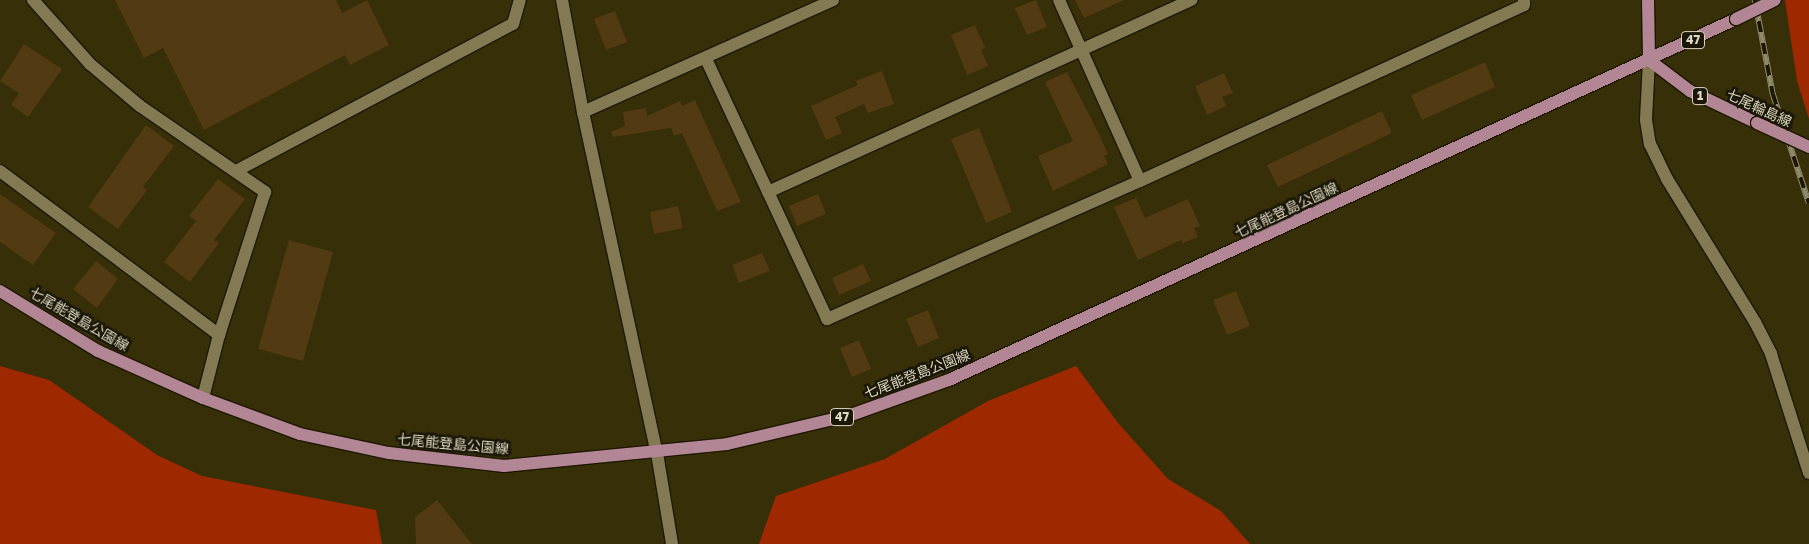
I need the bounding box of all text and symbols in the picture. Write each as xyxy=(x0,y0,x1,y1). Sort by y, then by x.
road number: 47 xyxy=(1680,30,1706,50)
road number: 1 xyxy=(1691,86,1709,105)
street label: 七尾輪島線 xyxy=(1724,86,1794,130)
street label: 七尾能登島公園線 xyxy=(1232,179,1340,241)
street label: 七尾能登島公園線 xyxy=(26,284,132,354)
street label: 七尾能登島公園線 xyxy=(862,346,972,402)
road number: 47 xyxy=(830,408,854,427)
street label: 七尾能登島公園線 xyxy=(396,431,510,457)

